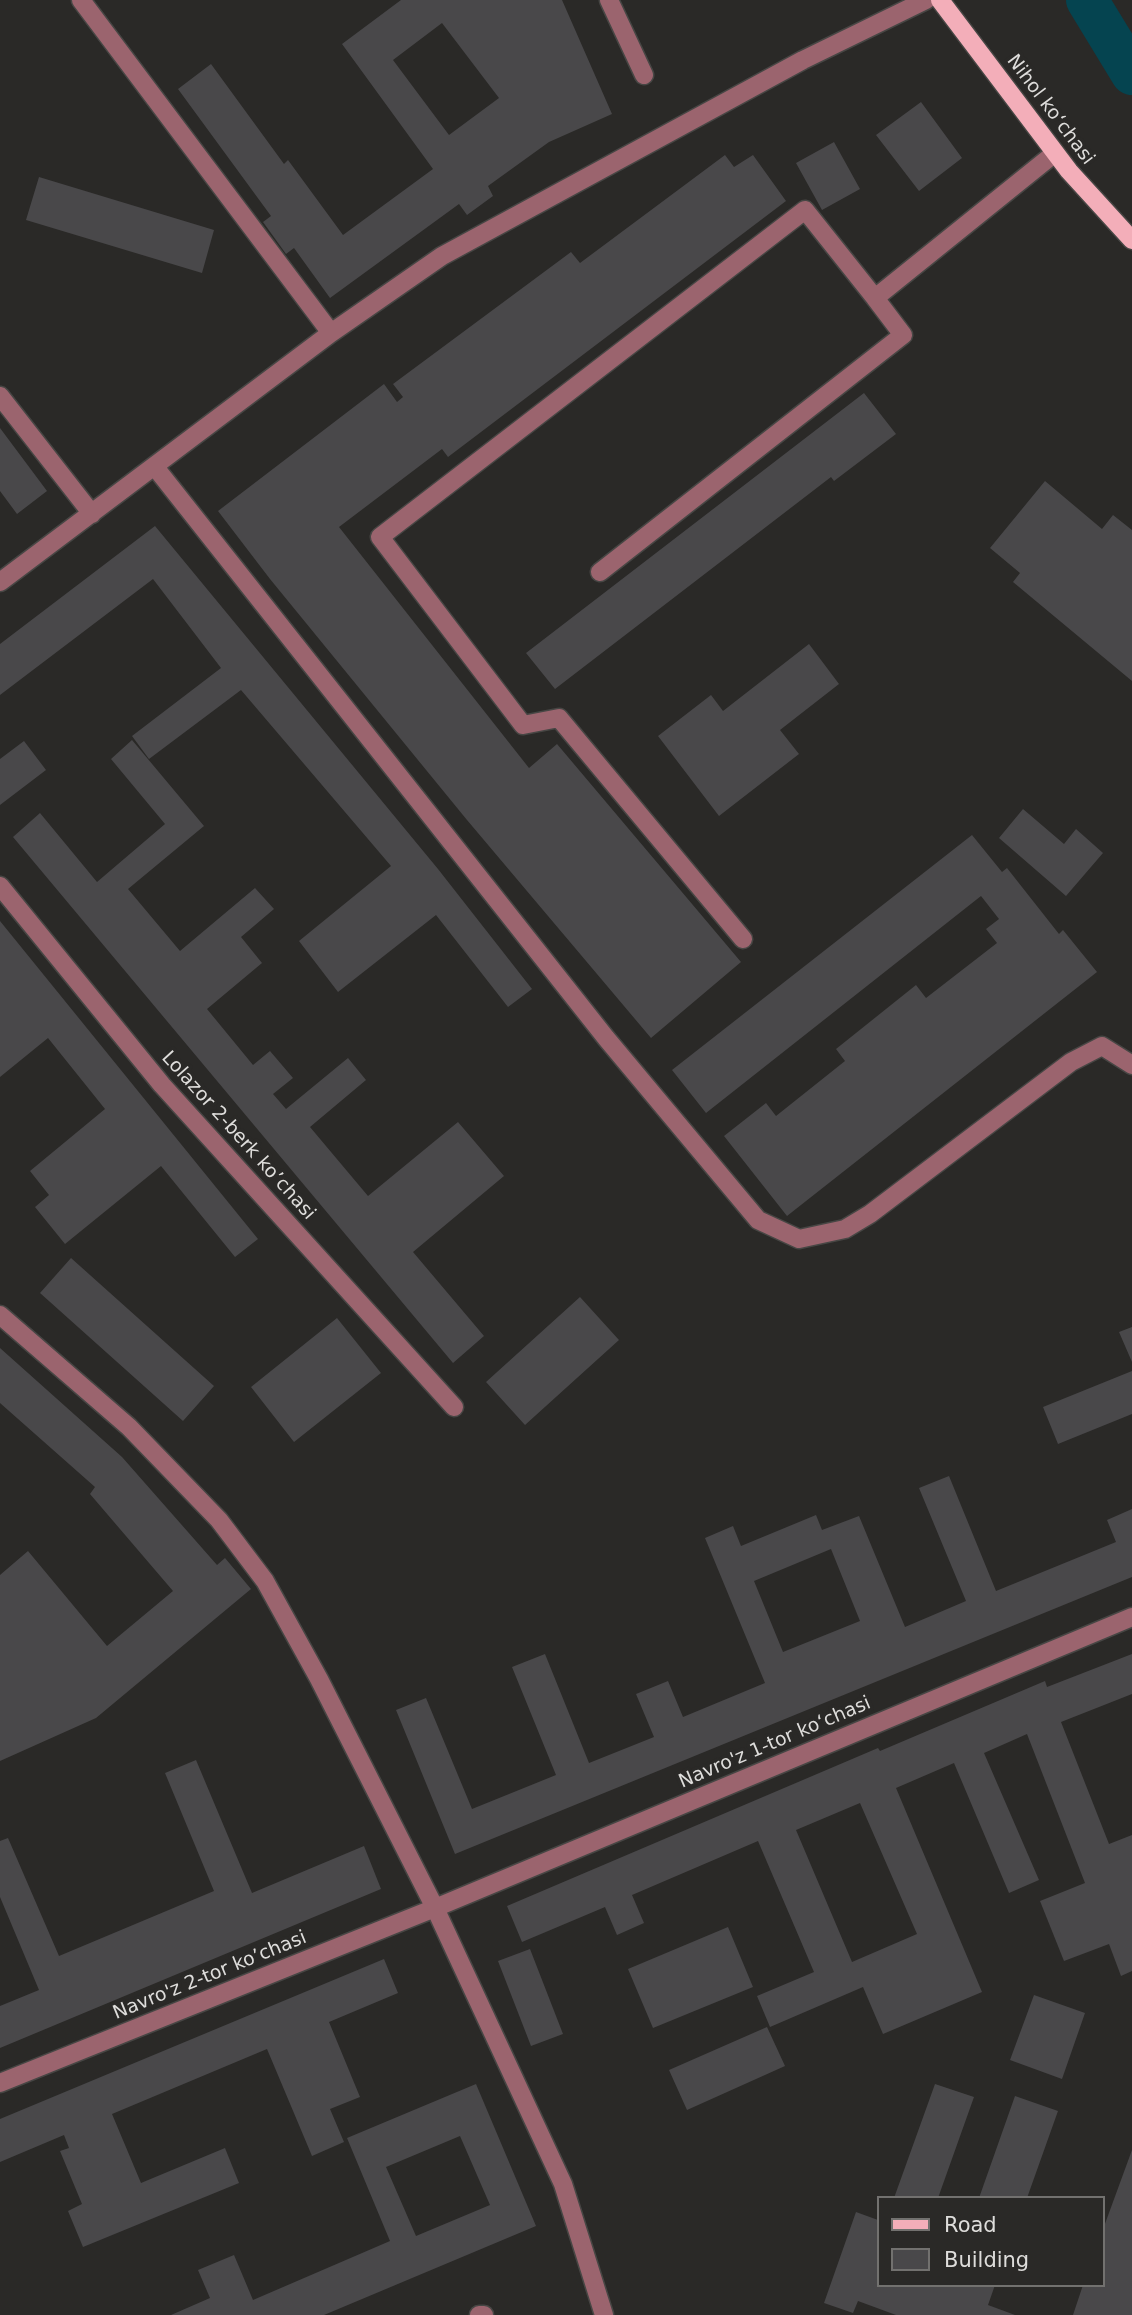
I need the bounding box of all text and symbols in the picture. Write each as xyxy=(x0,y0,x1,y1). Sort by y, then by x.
street label: Nihol koʻchasi xyxy=(1001,51,1099,169)
street label: Lolazor 2-berk koʼchasi xyxy=(156,1047,320,1225)
street label: Navro'z 1-tor ko‘chasi xyxy=(675,1692,875,1794)
street label: Navro'z 2-tor koʼchasi xyxy=(110,1927,310,2025)
legend xyxy=(876,2196,1104,2287)
text: Road xyxy=(944,2213,997,2237)
text: Building xyxy=(944,2248,1029,2272)

